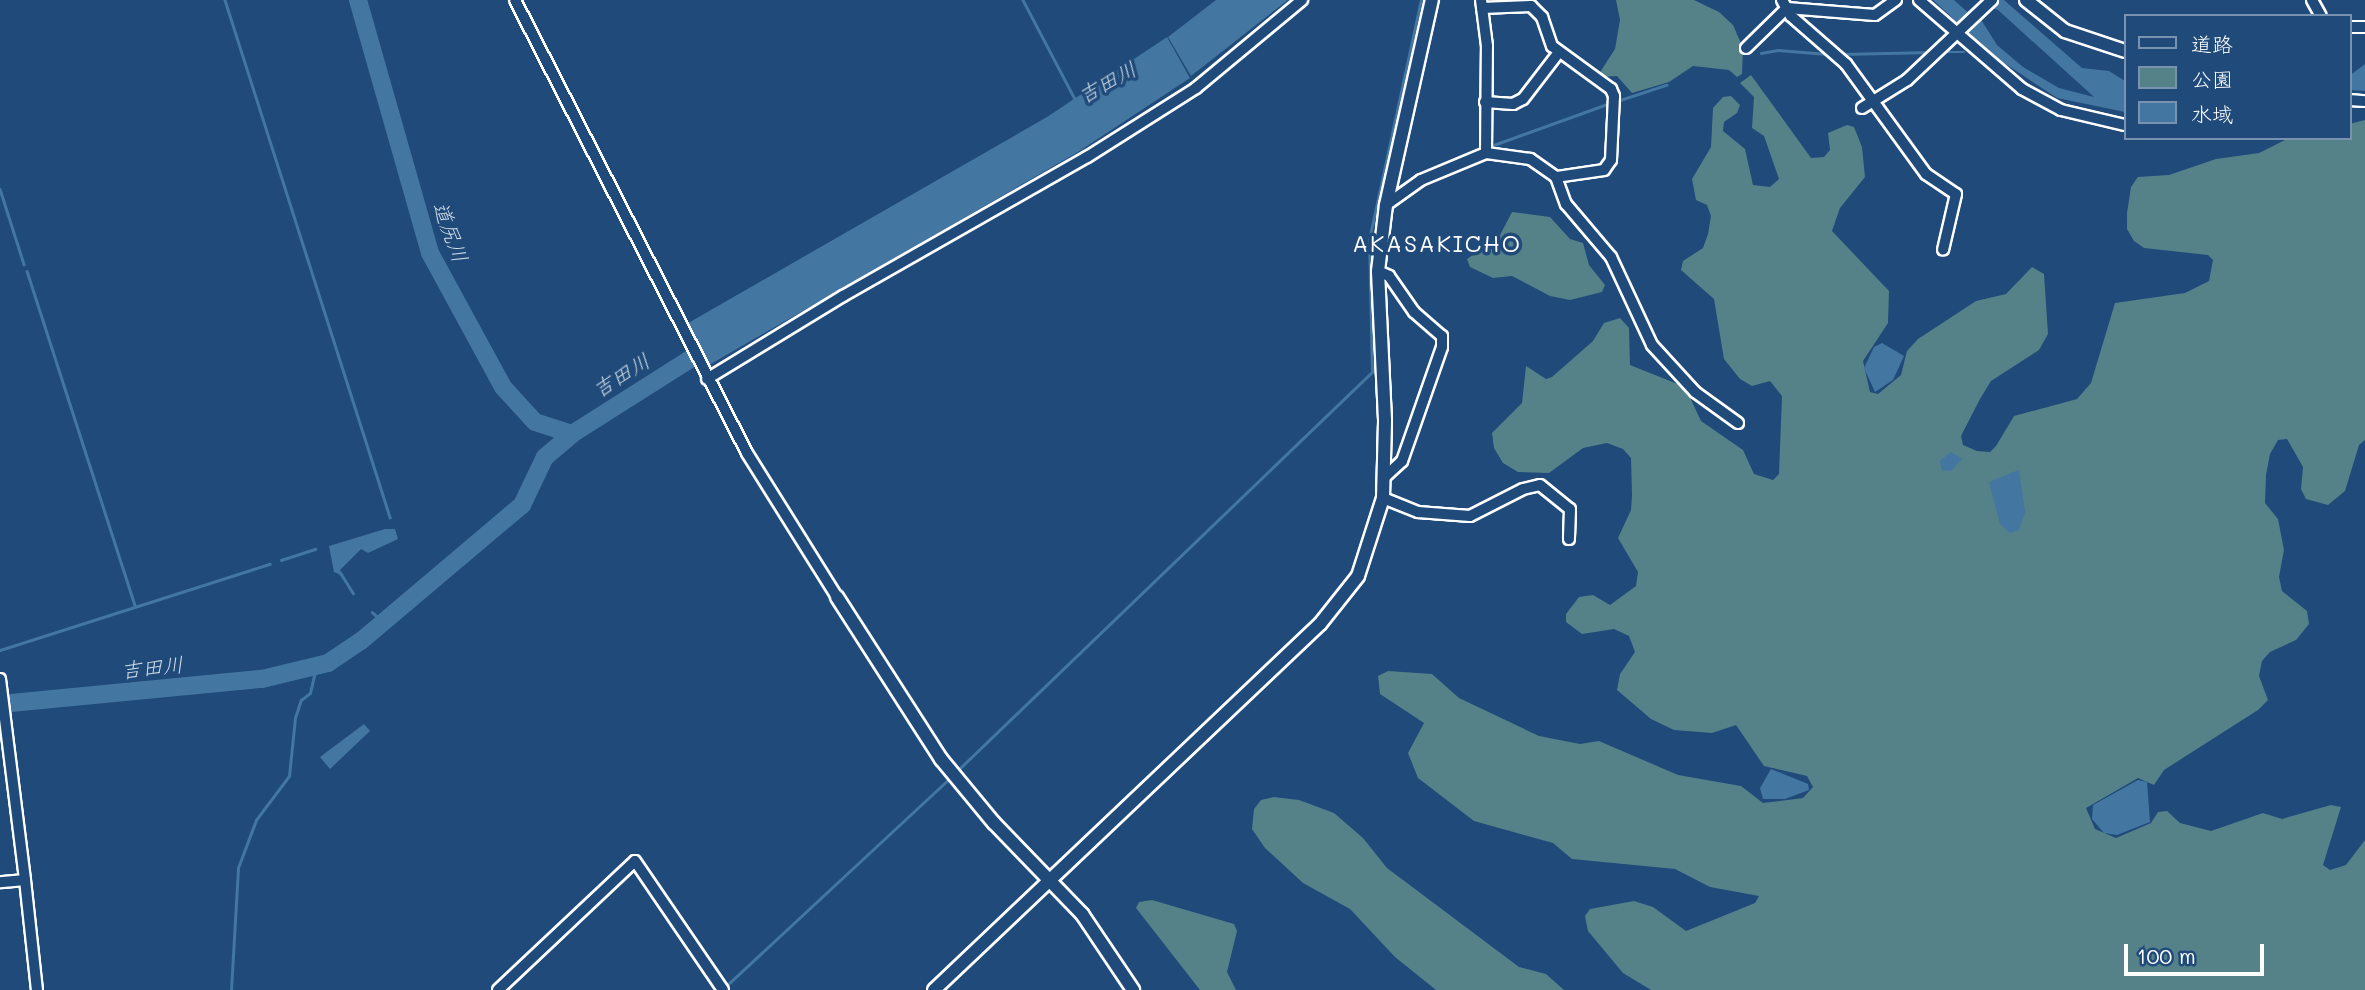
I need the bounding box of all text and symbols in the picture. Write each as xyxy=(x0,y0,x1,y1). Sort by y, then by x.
legend xyxy=(2124,14,2351,140)
text: 道路 xyxy=(2191,30,2233,57)
water label: 吉田川 xyxy=(1073,56,1141,108)
text: 公園 xyxy=(2191,65,2233,92)
text: 水域 xyxy=(2191,100,2233,127)
water label: 道尻川 xyxy=(428,198,474,266)
district label: AKASAKICHO xyxy=(1353,229,1521,257)
water label: 吉田川 xyxy=(588,348,654,402)
water label: 吉田川 xyxy=(119,651,185,683)
scale bar xyxy=(2127,930,2267,974)
text: 100 m xyxy=(2137,942,2196,969)

